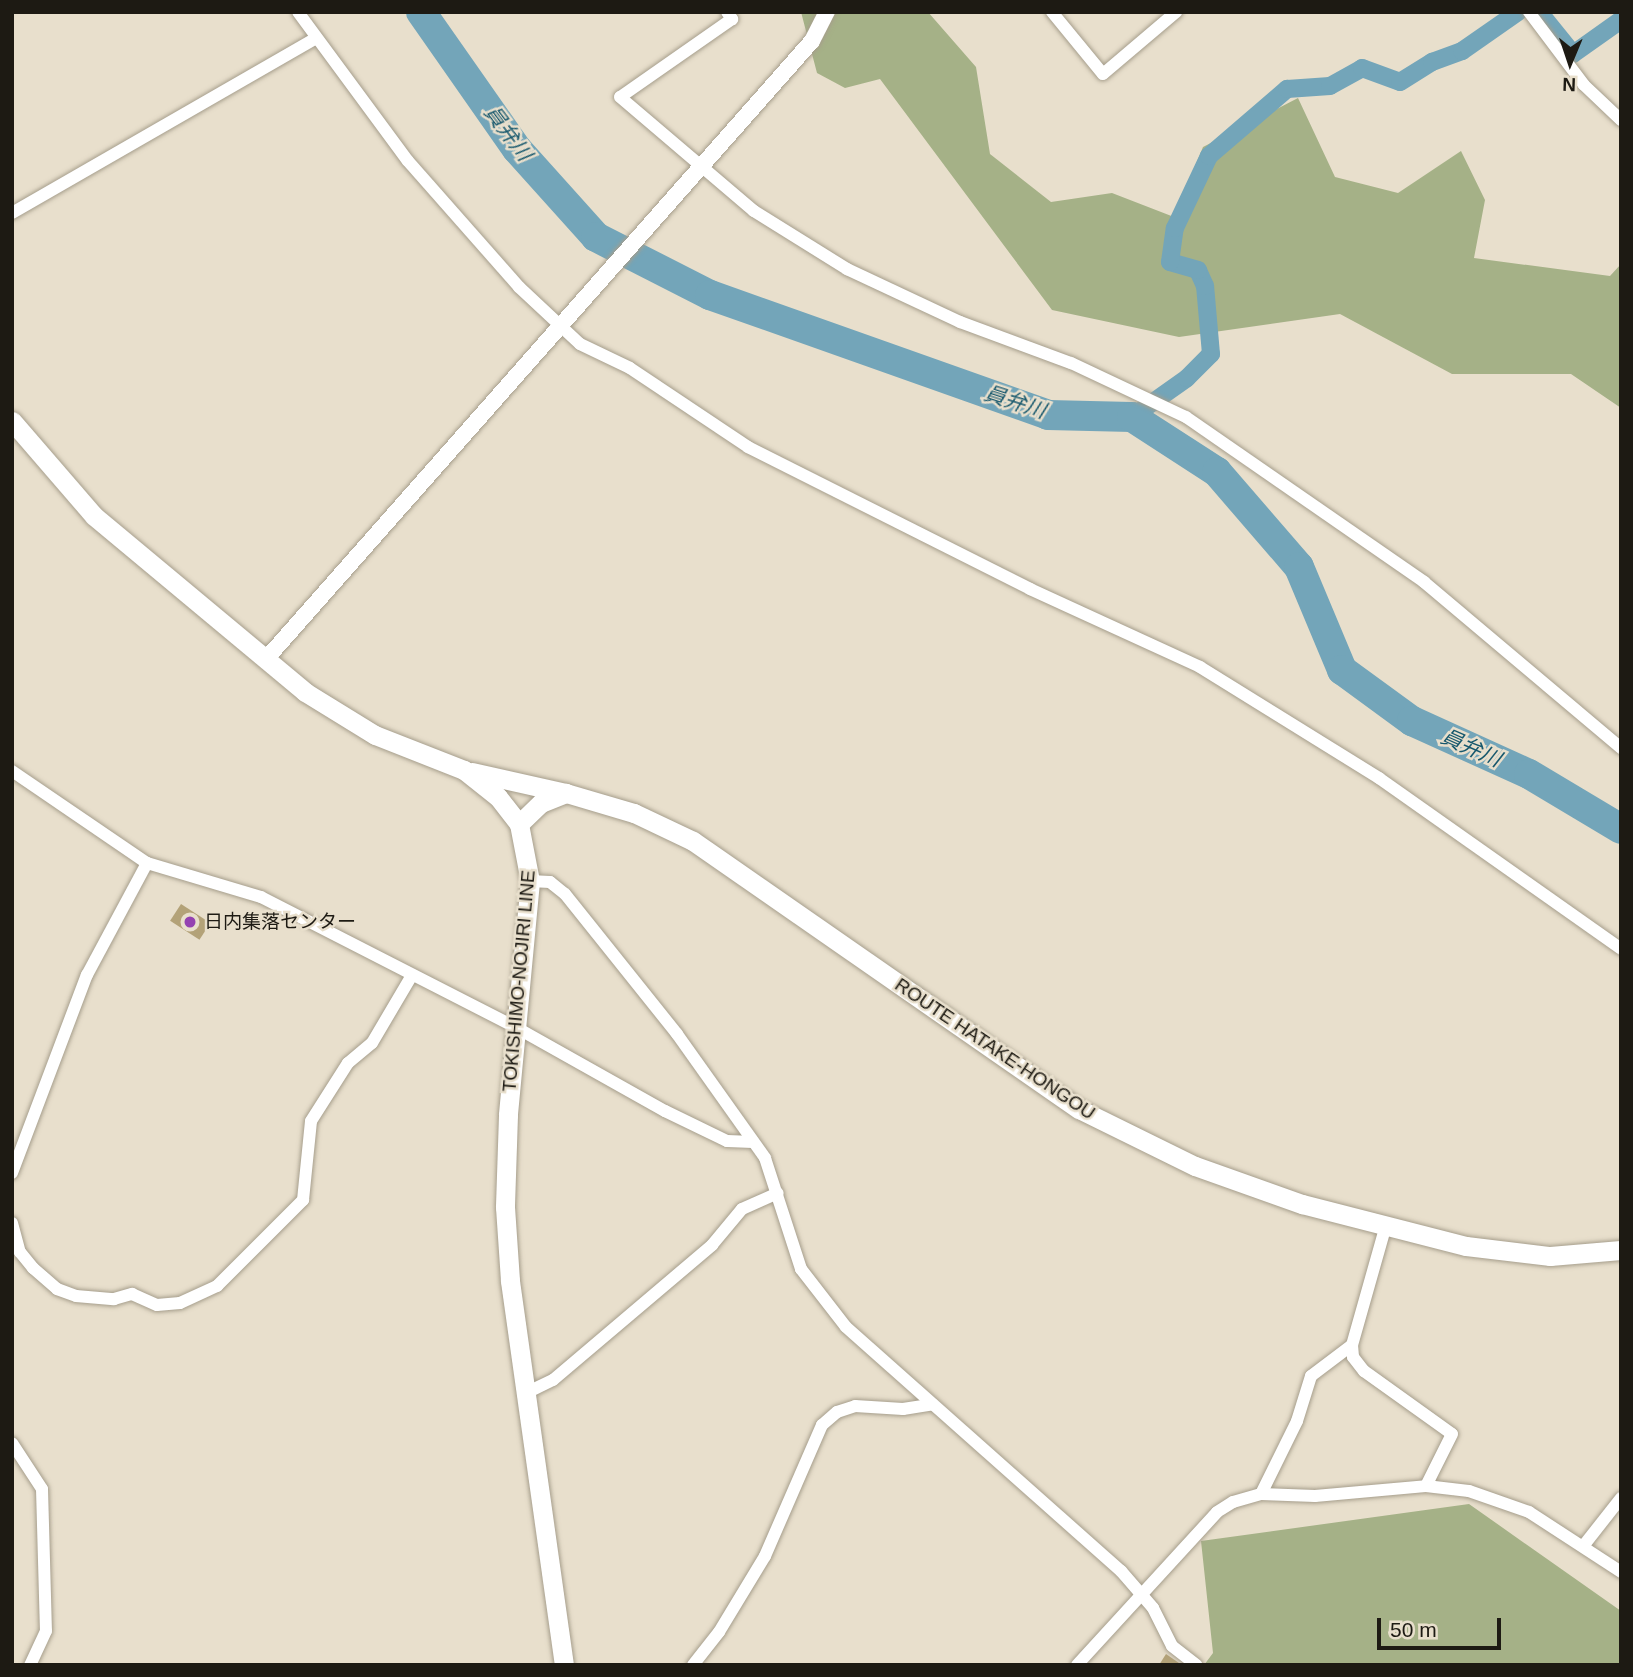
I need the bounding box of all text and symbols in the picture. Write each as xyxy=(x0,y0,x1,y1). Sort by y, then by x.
north arrow xyxy=(1535,28,1605,98)
text: N xyxy=(1562,74,1576,95)
water label: 員弁川 xyxy=(479,100,537,166)
water label: 員弁川 xyxy=(981,380,1049,424)
water label: 員弁川 xyxy=(1437,724,1505,772)
street label: TOKISHIMO-NOJIRI LINE xyxy=(498,869,540,1093)
place label: 日内集落センター xyxy=(204,911,356,933)
marker: 日内集落センター xyxy=(182,914,198,930)
street label: ROUTE HATAKE-HONGOU xyxy=(890,973,1100,1125)
scale bar xyxy=(1381,1604,1505,1648)
text: 50 m xyxy=(1390,1618,1437,1641)

